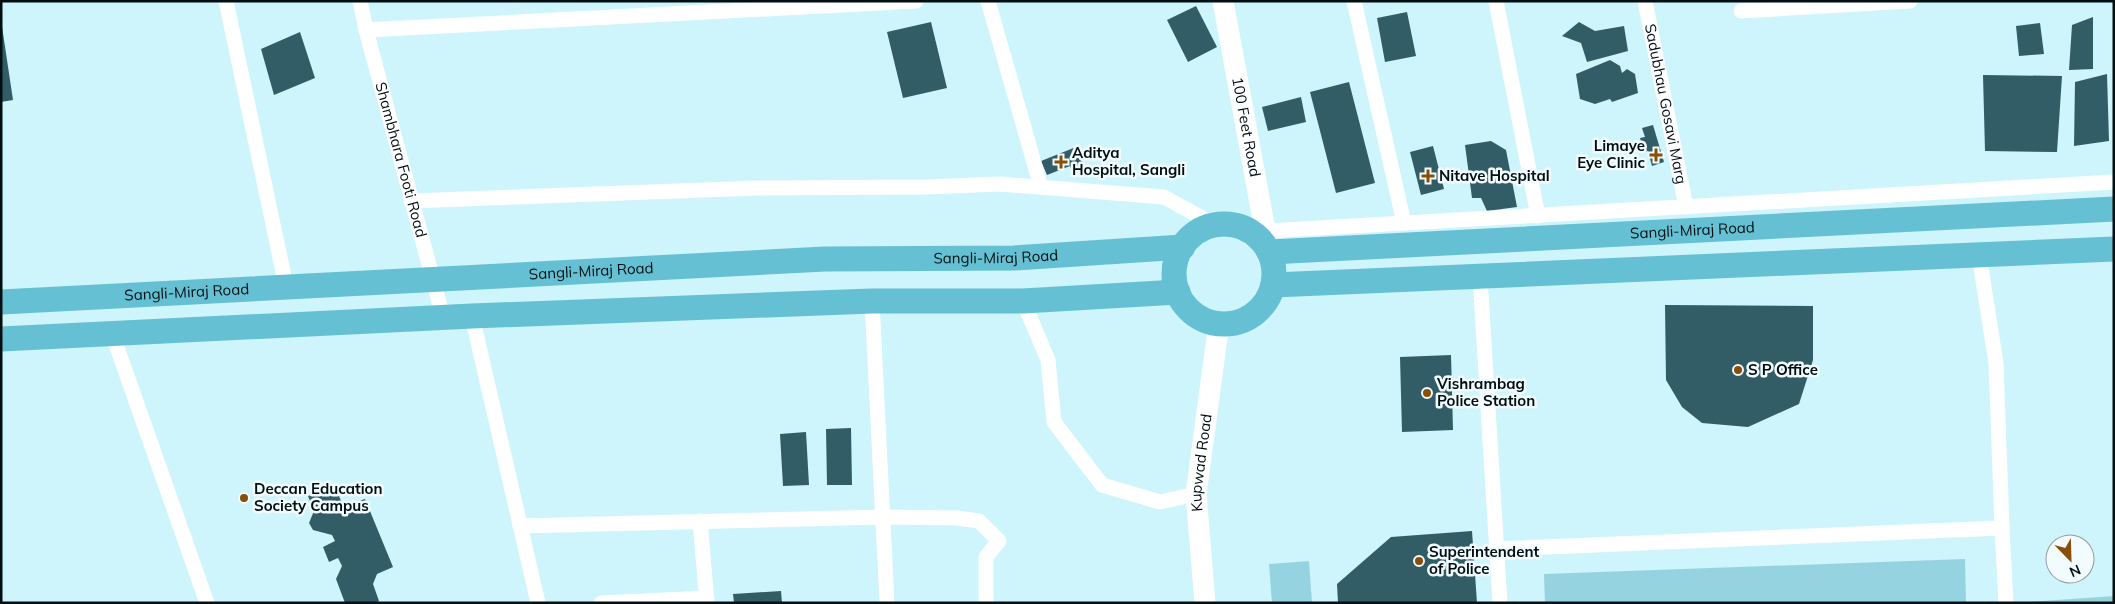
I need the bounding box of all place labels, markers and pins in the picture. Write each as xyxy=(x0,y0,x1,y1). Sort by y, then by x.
place label: Limaye Eye Clinic xyxy=(1577,136,1645,172)
place label: Aditya Hospital, Sangli xyxy=(1072,143,1185,179)
marker: Limaye Eye Clinic xyxy=(1649,148,1663,162)
marker: Aditya Hospital, Sangli xyxy=(1054,155,1068,169)
place label: Nitave Hospital xyxy=(1439,166,1550,185)
marker: Nitave Hospital xyxy=(1421,169,1435,183)
place label: S P Office xyxy=(1748,360,1818,379)
marker: S P Office xyxy=(1732,364,1744,376)
place label: Vishrambag Police Station xyxy=(1436,374,1535,410)
marker: Vishrambag Police Station xyxy=(1421,387,1433,399)
place label: Deccan Education Society Campus xyxy=(254,479,383,515)
marker: Deccan Education Society Campus xyxy=(238,492,250,504)
place label: Superintendent of Police xyxy=(1429,542,1539,578)
marker: Superintendent of Police xyxy=(1413,555,1425,567)

